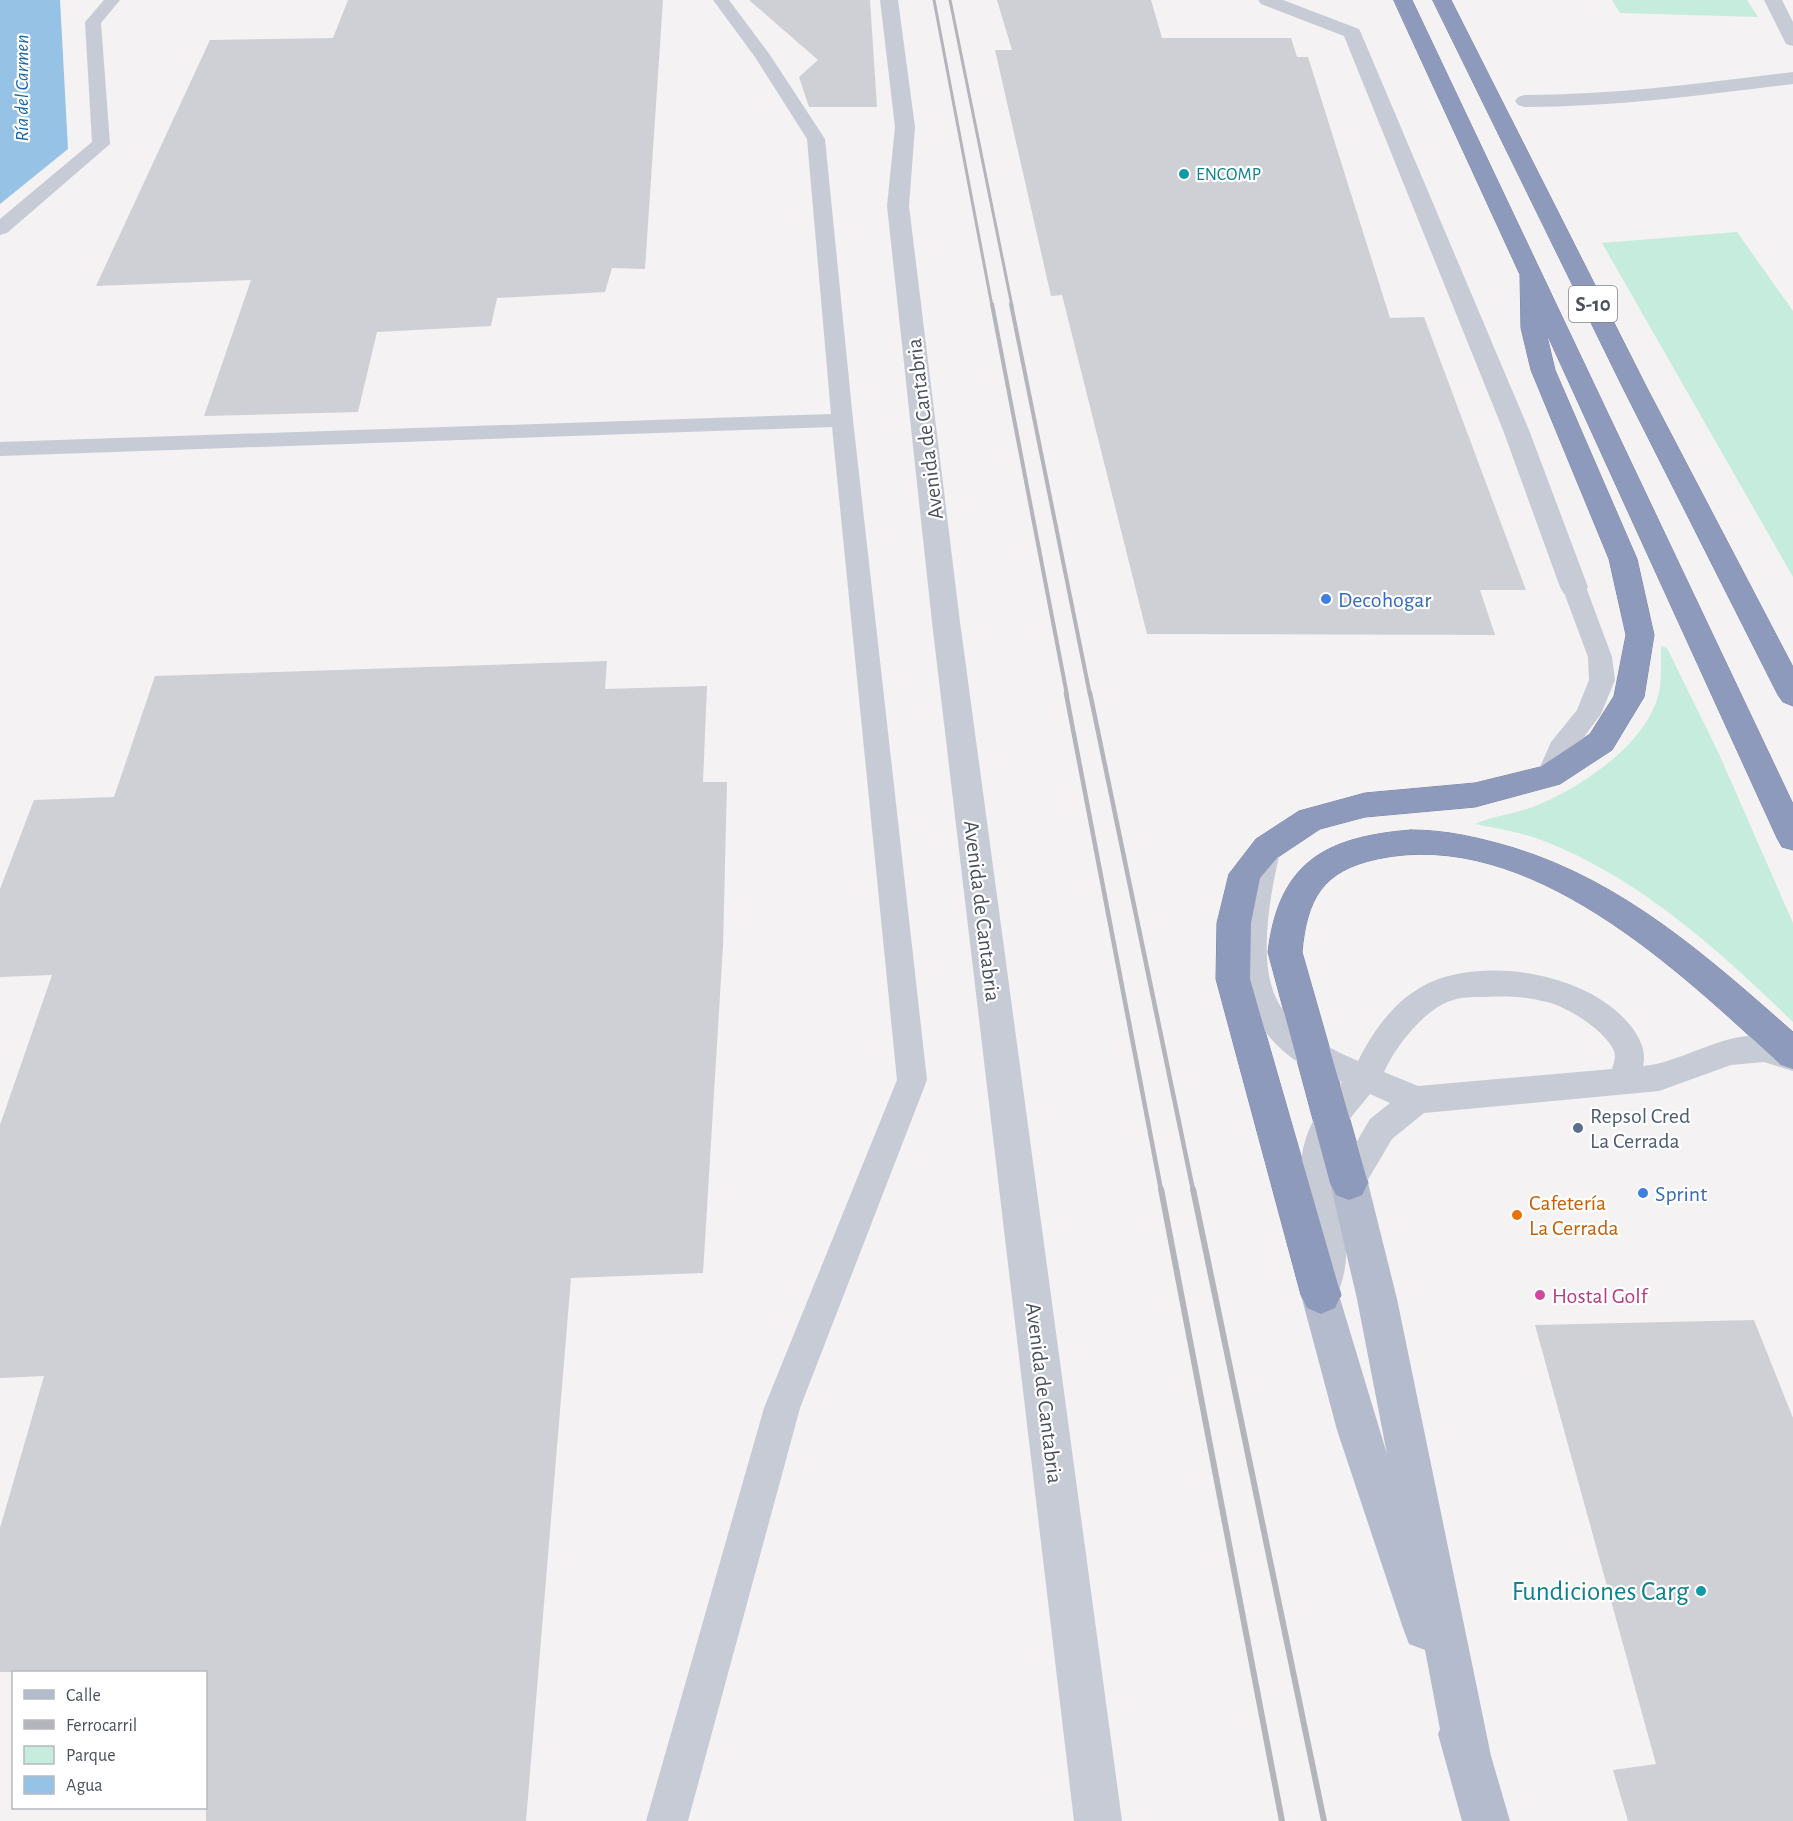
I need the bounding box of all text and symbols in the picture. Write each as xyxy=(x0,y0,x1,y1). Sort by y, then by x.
water label: Ría del Carmen xyxy=(12,34,32,142)
place label: ENCOMP xyxy=(1196,166,1261,184)
marker: ENCOMP xyxy=(1177,167,1191,181)
road number: S-10 xyxy=(1569,286,1617,322)
street label: Avenida de Cantabria xyxy=(903,337,947,521)
place label: Decohogar xyxy=(1338,589,1431,611)
marker: Decohogar xyxy=(1319,592,1333,606)
street label: Avenida de Cantabria xyxy=(960,819,1004,1003)
place label: Repsol Cred La Cerrada xyxy=(1590,1105,1690,1152)
marker: Repsol Cred La Cerrada xyxy=(1571,1121,1585,1135)
place label: Sprint xyxy=(1655,1183,1707,1205)
marker: Sprint xyxy=(1636,1186,1650,1200)
place label: Cafetería La Cerrada xyxy=(1529,1192,1619,1239)
marker: Cafetería La Cerrada xyxy=(1510,1208,1524,1222)
place label: Hostal Golf xyxy=(1552,1285,1649,1307)
marker: Hostal Golf xyxy=(1533,1288,1547,1302)
street label: Avenida de Cantabria xyxy=(1022,1301,1066,1485)
place label: Fundiciones Carg xyxy=(1512,1578,1690,1605)
marker: Fundiciones Carg xyxy=(1694,1584,1708,1598)
legend xyxy=(12,1671,207,1809)
text: Calle xyxy=(66,1687,101,1705)
text: Ferrocarril xyxy=(66,1717,137,1735)
text: Parque xyxy=(66,1747,115,1765)
text: Agua xyxy=(66,1777,103,1795)

